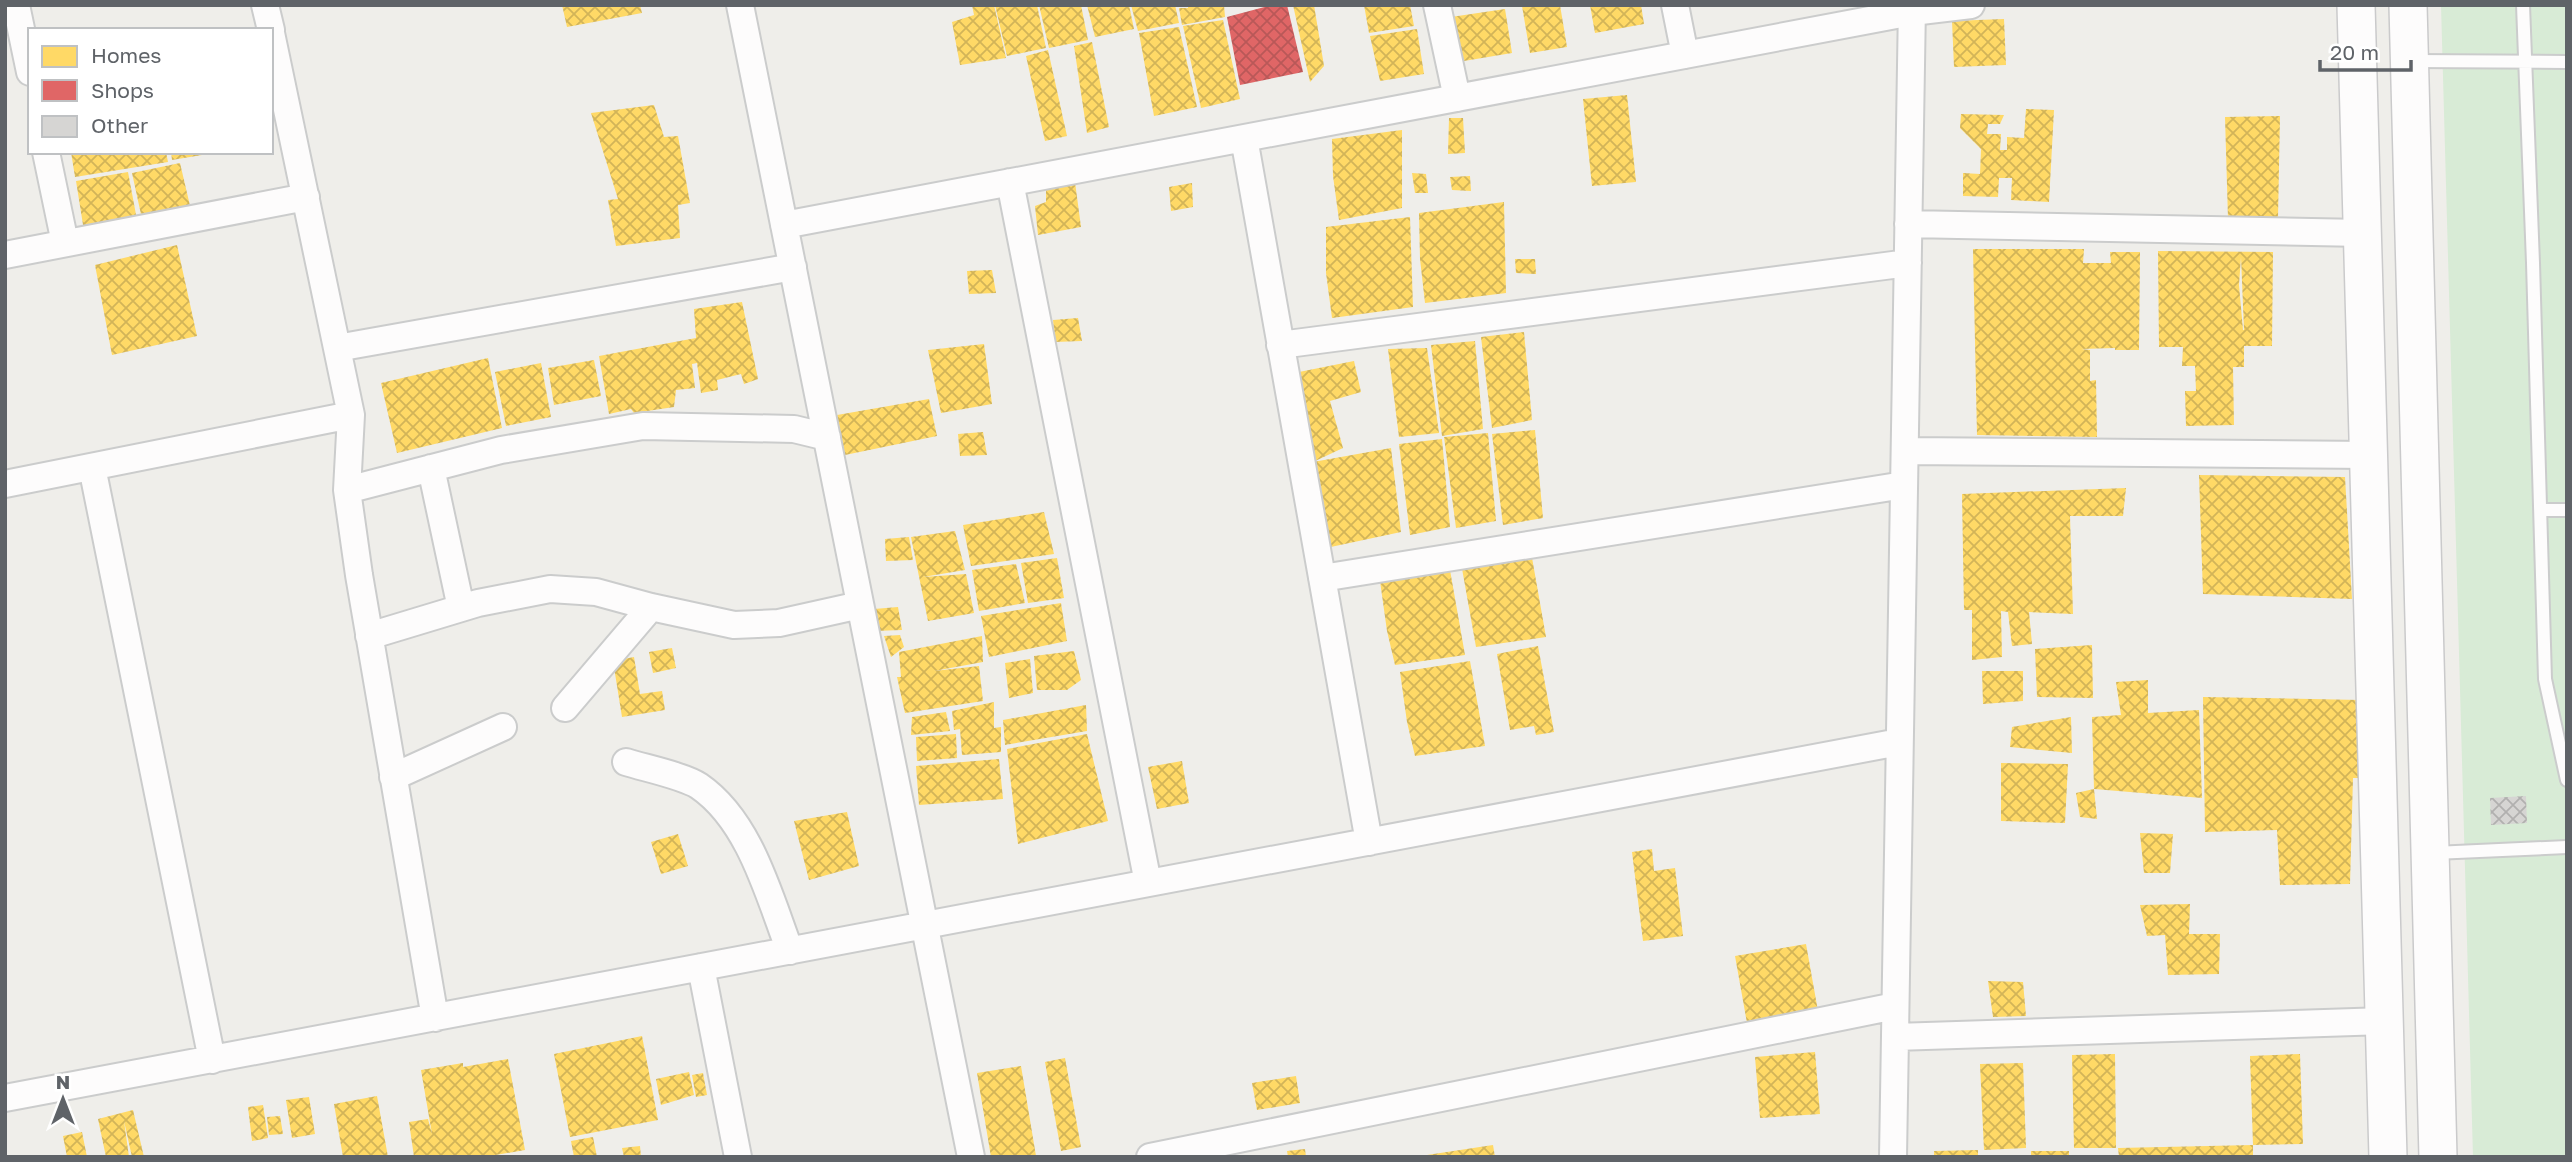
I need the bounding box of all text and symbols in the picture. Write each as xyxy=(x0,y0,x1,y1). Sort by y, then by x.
legend xyxy=(28,28,273,154)
scale bar xyxy=(2320,28,2411,72)
text: 20 m xyxy=(2330,39,2379,65)
text: Homes xyxy=(91,42,161,68)
text: Shops xyxy=(91,77,154,103)
text: Other xyxy=(91,112,148,138)
north arrow xyxy=(28,1064,98,1134)
text: N xyxy=(56,1070,70,1093)

